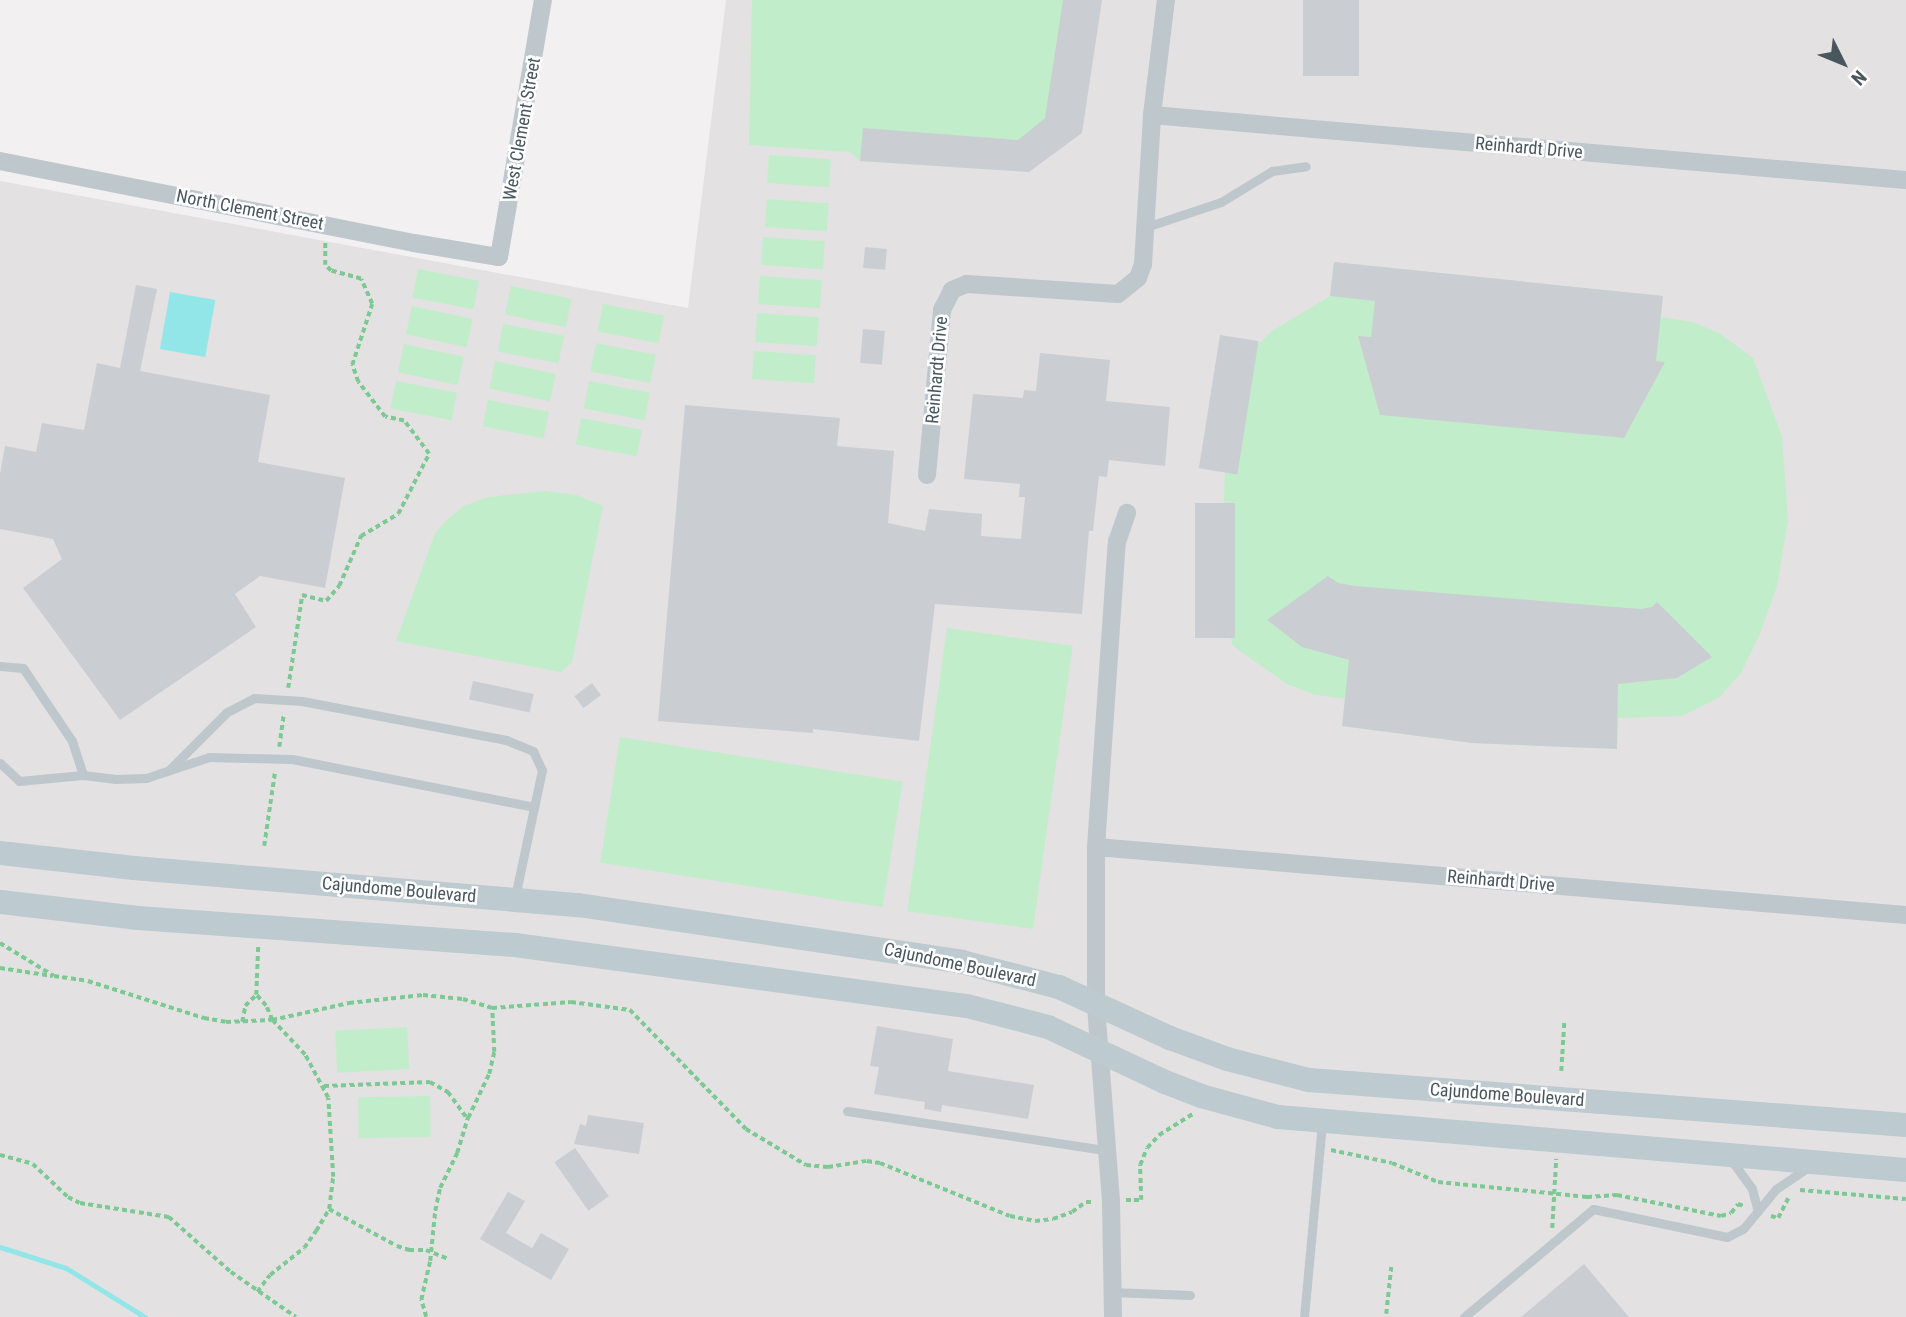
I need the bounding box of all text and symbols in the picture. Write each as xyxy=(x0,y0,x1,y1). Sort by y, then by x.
north arrow xyxy=(1808,28,1878,98)
street label: West Clement Street xyxy=(499,56,545,202)
text: N xyxy=(1846,66,1871,90)
street label: Reinhardt Drive xyxy=(1474,133,1584,163)
street label: North Clement Street xyxy=(175,185,325,235)
street label: Reinhardt Drive xyxy=(922,315,952,425)
street label: Reinhardt Drive xyxy=(1446,866,1556,896)
street label: Cajundome Boulevard xyxy=(321,872,477,908)
street label: Cajundome Boulevard xyxy=(882,938,1038,992)
street label: Cajundome Boulevard xyxy=(1429,1079,1585,1111)

